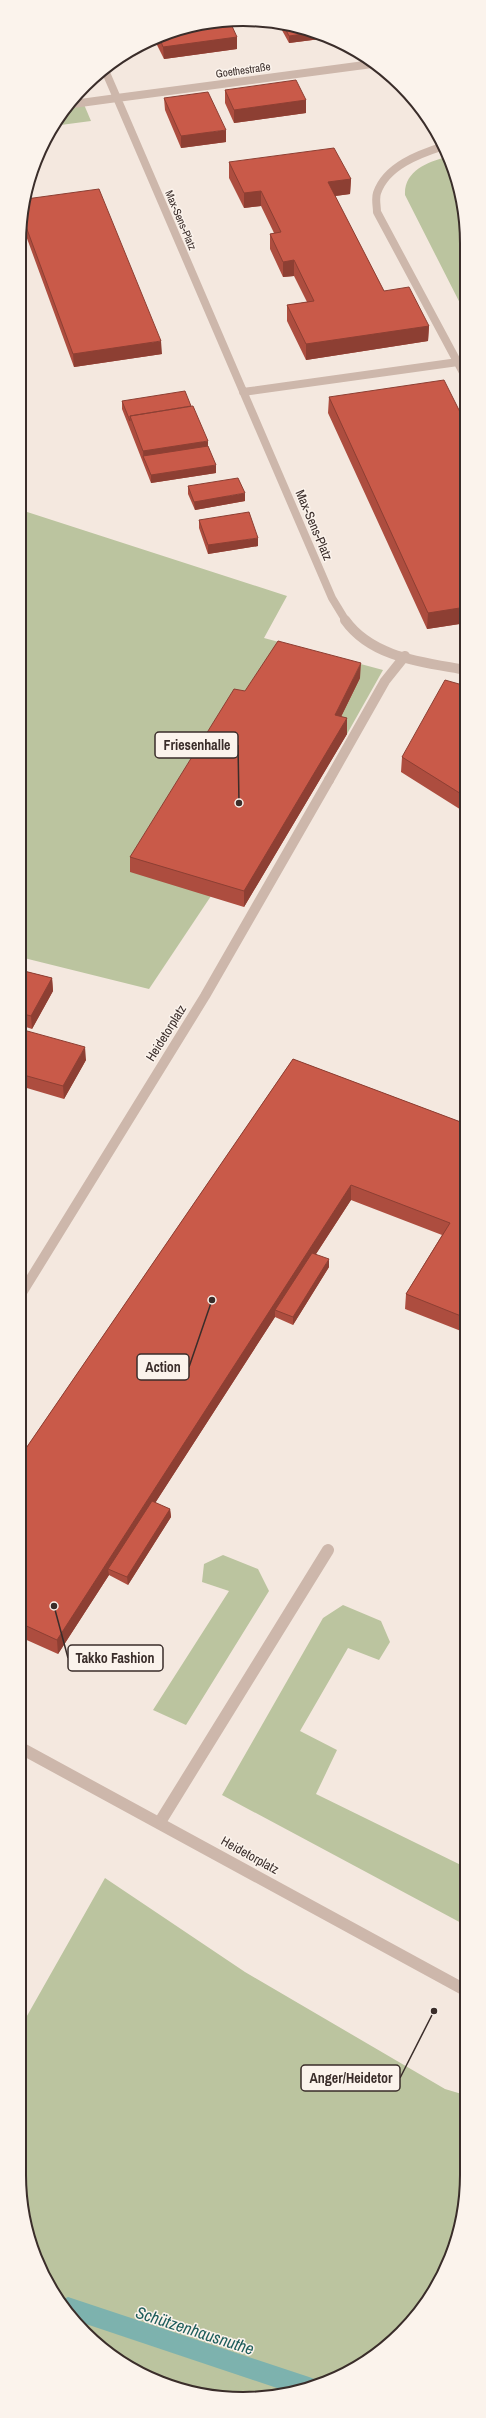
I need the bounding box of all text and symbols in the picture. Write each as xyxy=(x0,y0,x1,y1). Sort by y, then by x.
street label: Goethestraße xyxy=(215,59,271,81)
street label: Max-Sens-Platz xyxy=(162,188,200,252)
street label: Max-Sens-Platz xyxy=(291,487,337,563)
callout: Friesenhalle xyxy=(155,732,238,758)
text: Friesenhalle xyxy=(163,736,231,754)
street label: Heidetorplatz xyxy=(142,1002,190,1064)
callout: Action xyxy=(137,1354,189,1380)
text: Action xyxy=(145,1358,181,1376)
callout: Takko Fashion xyxy=(68,1645,163,1671)
text: Takko Fashion xyxy=(76,1649,155,1667)
street label: Heidetorplatz xyxy=(218,1832,282,1878)
callout: Anger/Heidetor xyxy=(301,2065,400,2091)
text: Anger/Heidetor xyxy=(310,2069,393,2087)
water label: Schützenhausnuthe xyxy=(133,2300,257,2360)

